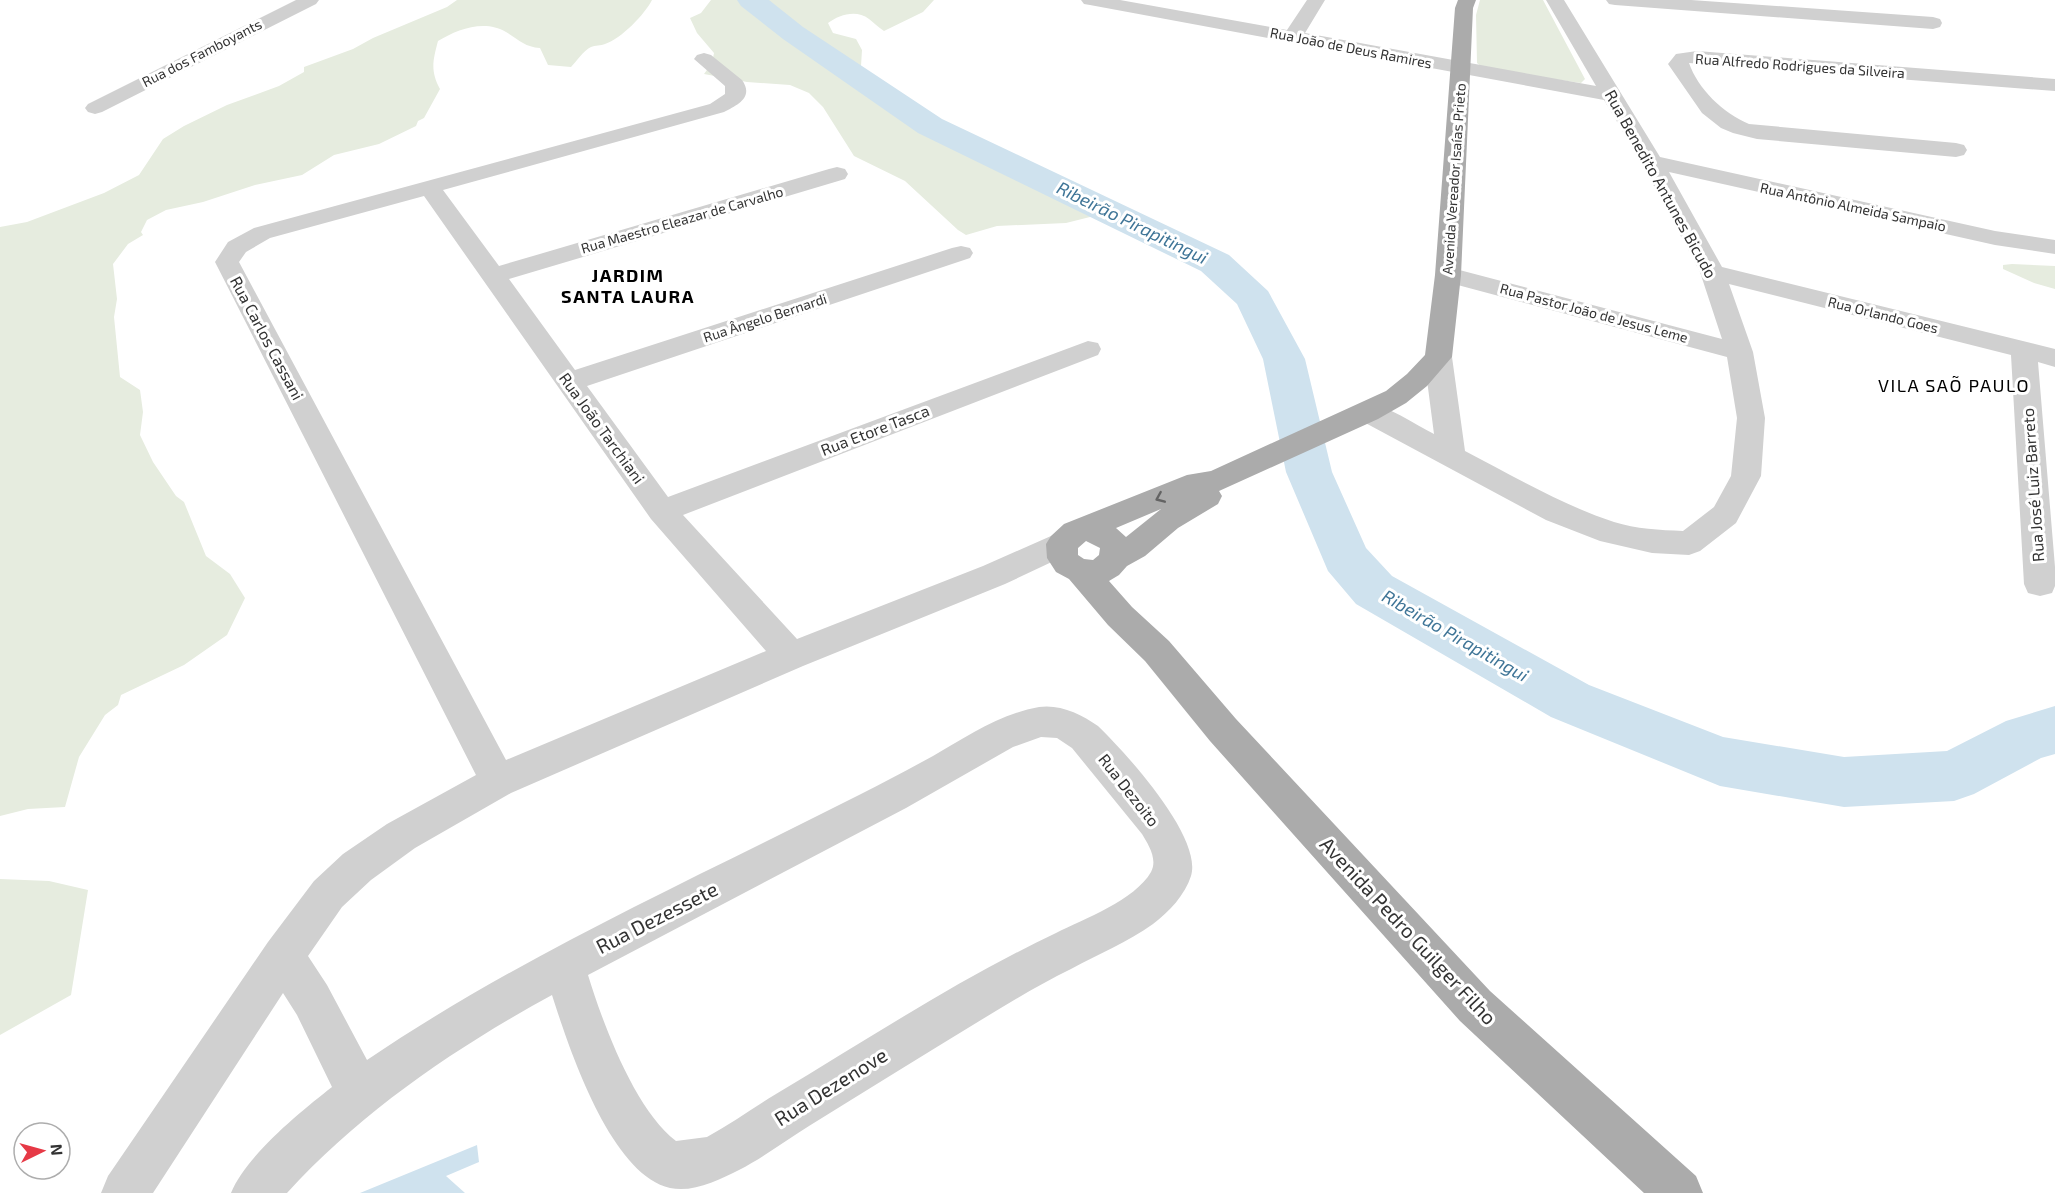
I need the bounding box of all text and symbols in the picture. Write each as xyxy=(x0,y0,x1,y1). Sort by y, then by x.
street label: Rua dos Famboyants xyxy=(139,15,265,90)
street label: Rua João de Deus Ramires xyxy=(1269,23,1433,72)
street label: Rua Alfredo Rodrigues da Silveira xyxy=(1695,50,1905,81)
street label: Avenida Vereador Isaías Prieto xyxy=(1438,83,1469,275)
street label: Rua Benedito Antunes Bicudo xyxy=(1602,86,1721,281)
water label: Ribeirão Pirapitingui xyxy=(1053,176,1212,268)
street label: Rua Antônio Almeida Sampaio xyxy=(1759,178,1948,235)
street label: Rua Maestro Eleazar de Carvalho xyxy=(579,182,785,257)
district label: JARDIM SANTA LAURA xyxy=(561,264,695,307)
street label: Rua Carlos Cassani xyxy=(227,273,308,403)
street label: Rua Pastor João de Jesus Leme xyxy=(1498,279,1690,346)
street label: Rua Ângelo Bernardi xyxy=(701,289,829,346)
street label: Rua Orlando Goes xyxy=(1826,293,1940,336)
street label: Rua João Tarchiani xyxy=(556,368,649,487)
district label: VILA SAÕ PAULO xyxy=(1878,374,2030,396)
street label: Rua Etore Tasca xyxy=(818,400,932,459)
street label: Rua José Luiz Barreto xyxy=(2018,408,2047,563)
one-way arrow xyxy=(1155,491,1166,503)
water label: Ribeirão Pirapitingui xyxy=(1378,584,1533,686)
street label: Rua Dezoito xyxy=(1095,750,1164,830)
street label: Avenida Pedro Guilger Filho xyxy=(1316,832,1502,1029)
street label: Rua Dezessete xyxy=(592,876,721,958)
street label: Rua Dezenove xyxy=(770,1042,891,1130)
north arrow xyxy=(12,1121,72,1181)
text: N xyxy=(47,1143,67,1156)

